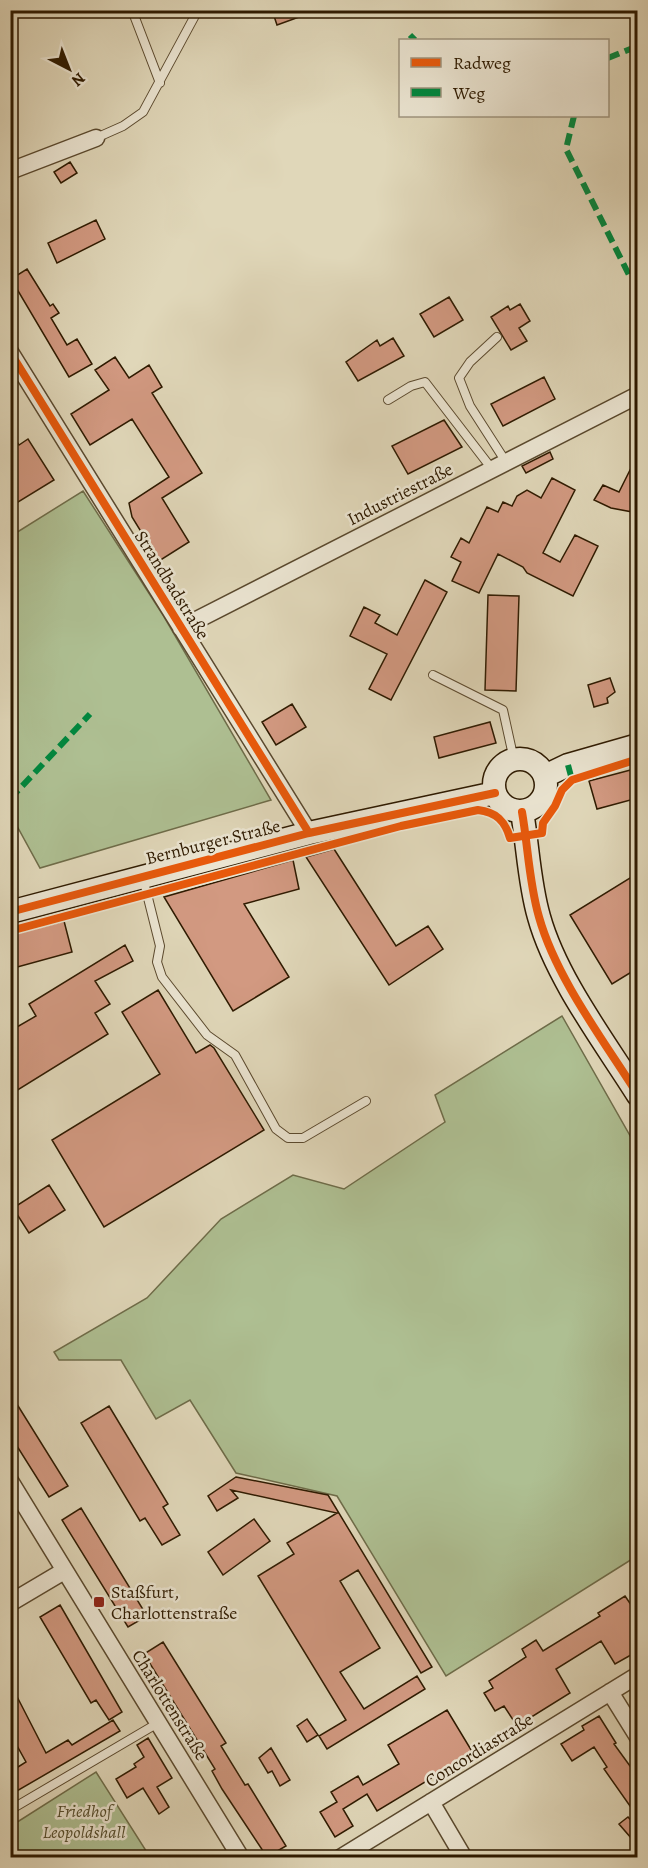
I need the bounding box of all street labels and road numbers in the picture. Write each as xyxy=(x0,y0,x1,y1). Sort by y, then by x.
street label: Industriestraße xyxy=(343,457,457,531)
street label: Strandbadstraße xyxy=(129,526,215,644)
street label: Bernburger Straße xyxy=(143,814,283,870)
street label: Charlottenstraße xyxy=(126,1645,214,1765)
street label: Concordiastraße xyxy=(421,1707,537,1793)

